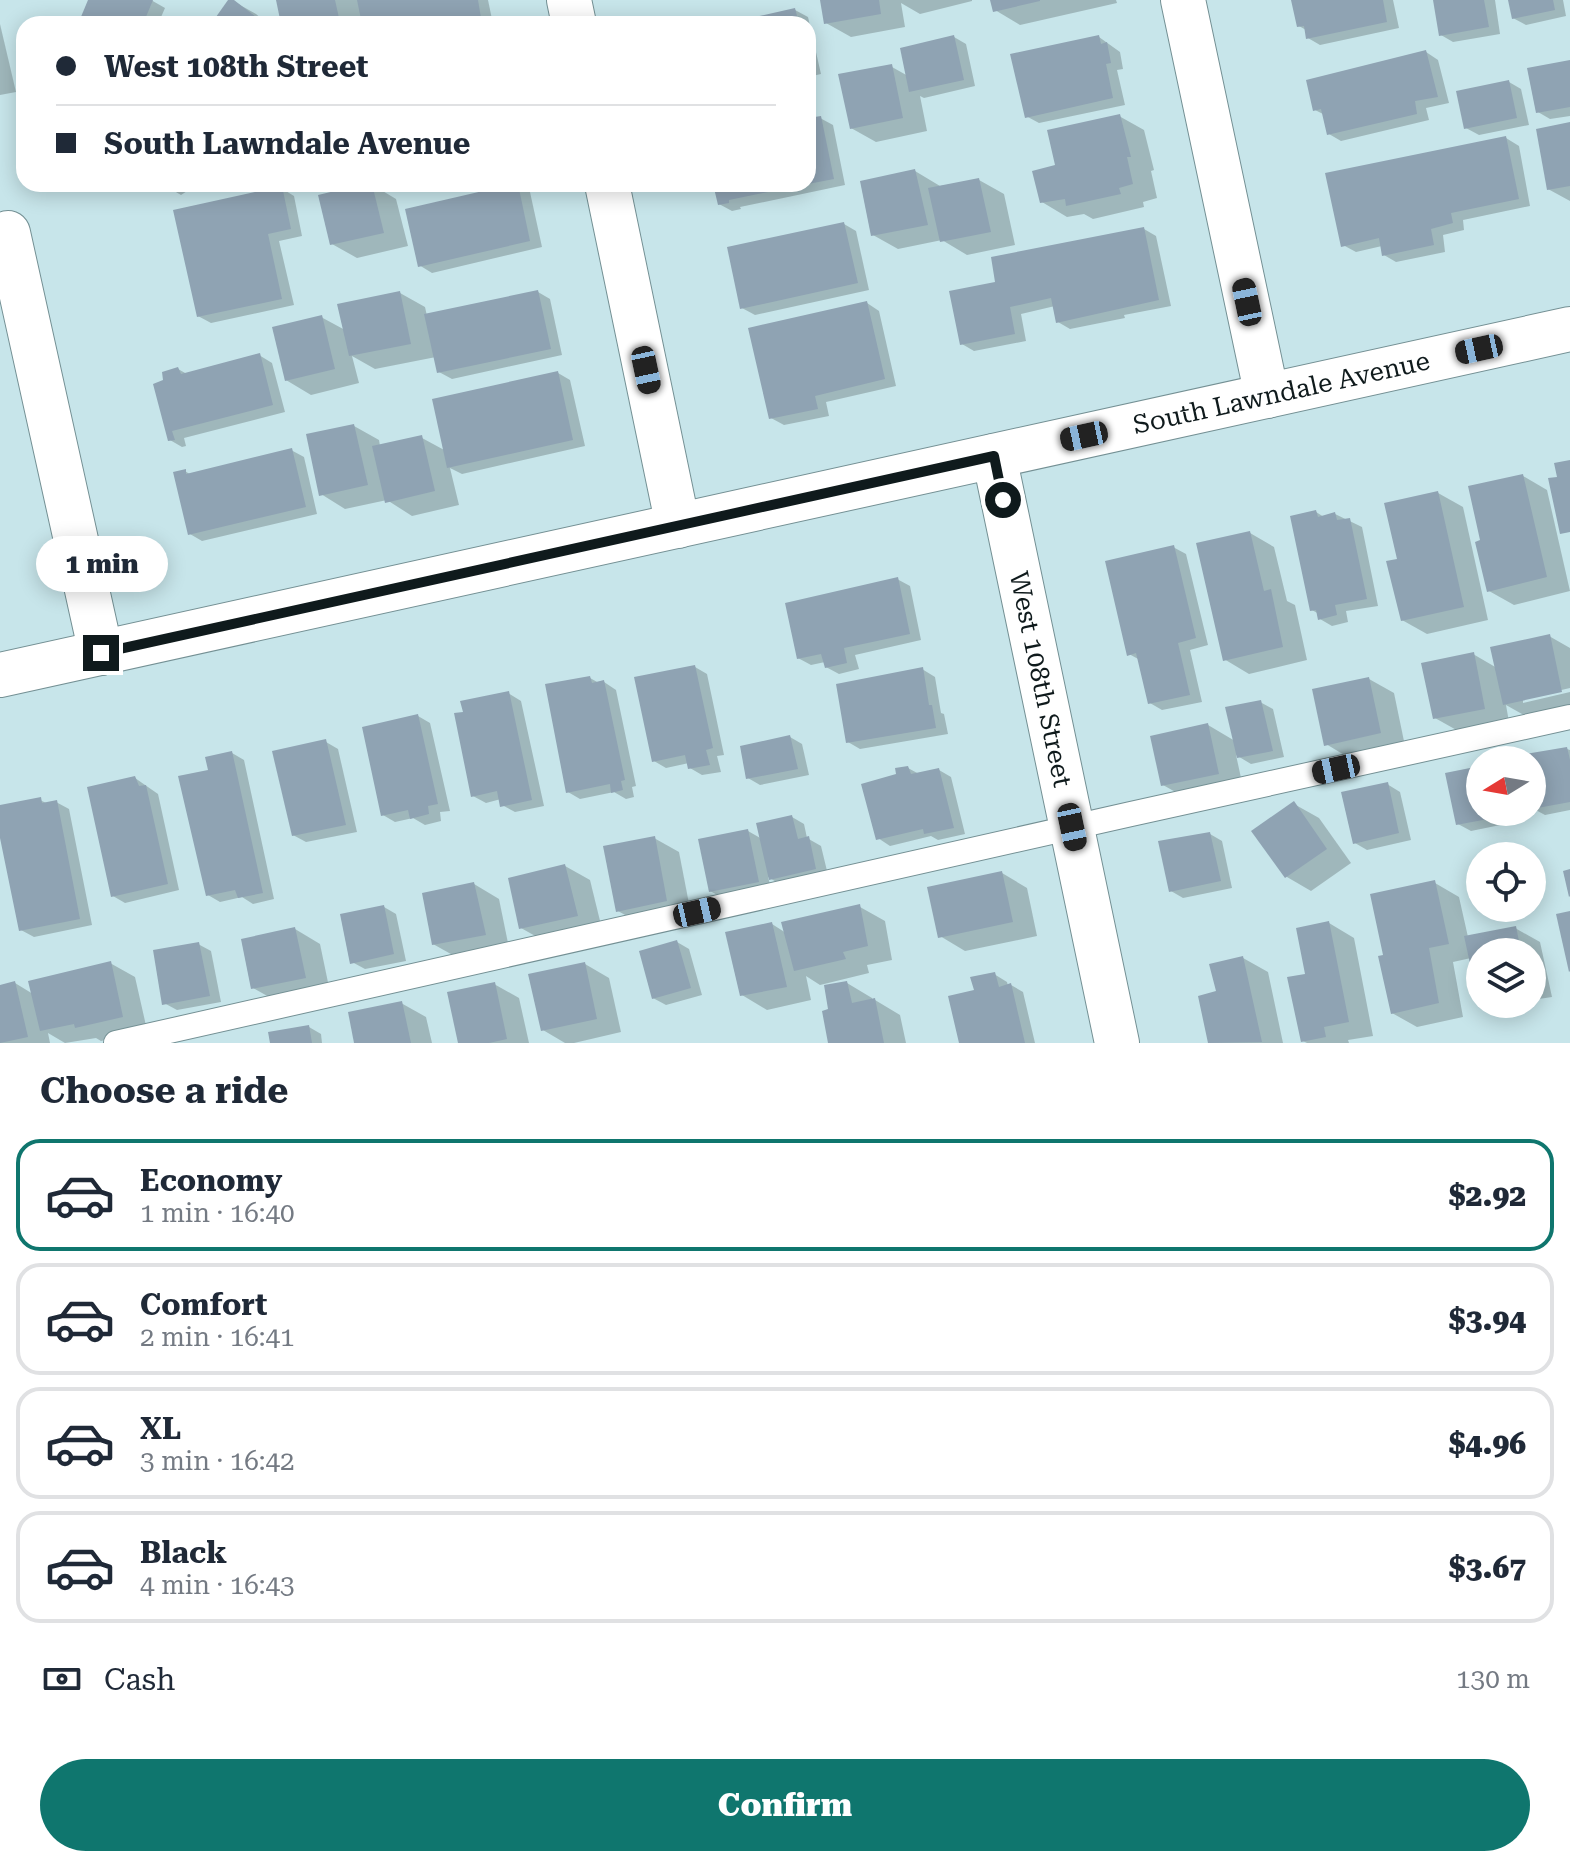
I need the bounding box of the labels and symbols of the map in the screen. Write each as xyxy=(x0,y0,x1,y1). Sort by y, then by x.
car xyxy=(1230,276,1264,328)
car xyxy=(1453,332,1505,366)
car xyxy=(629,344,663,396)
street label: South Lawndale Avenue xyxy=(1130,345,1432,440)
car xyxy=(1058,419,1110,453)
route start xyxy=(985,482,1021,518)
callout: 1 min xyxy=(35,537,167,593)
street label: West 108th Street xyxy=(1004,569,1078,790)
route end xyxy=(83,635,119,671)
north arrow xyxy=(1466,746,1546,826)
car xyxy=(1310,752,1362,786)
car xyxy=(1055,801,1089,853)
car xyxy=(671,895,723,929)

